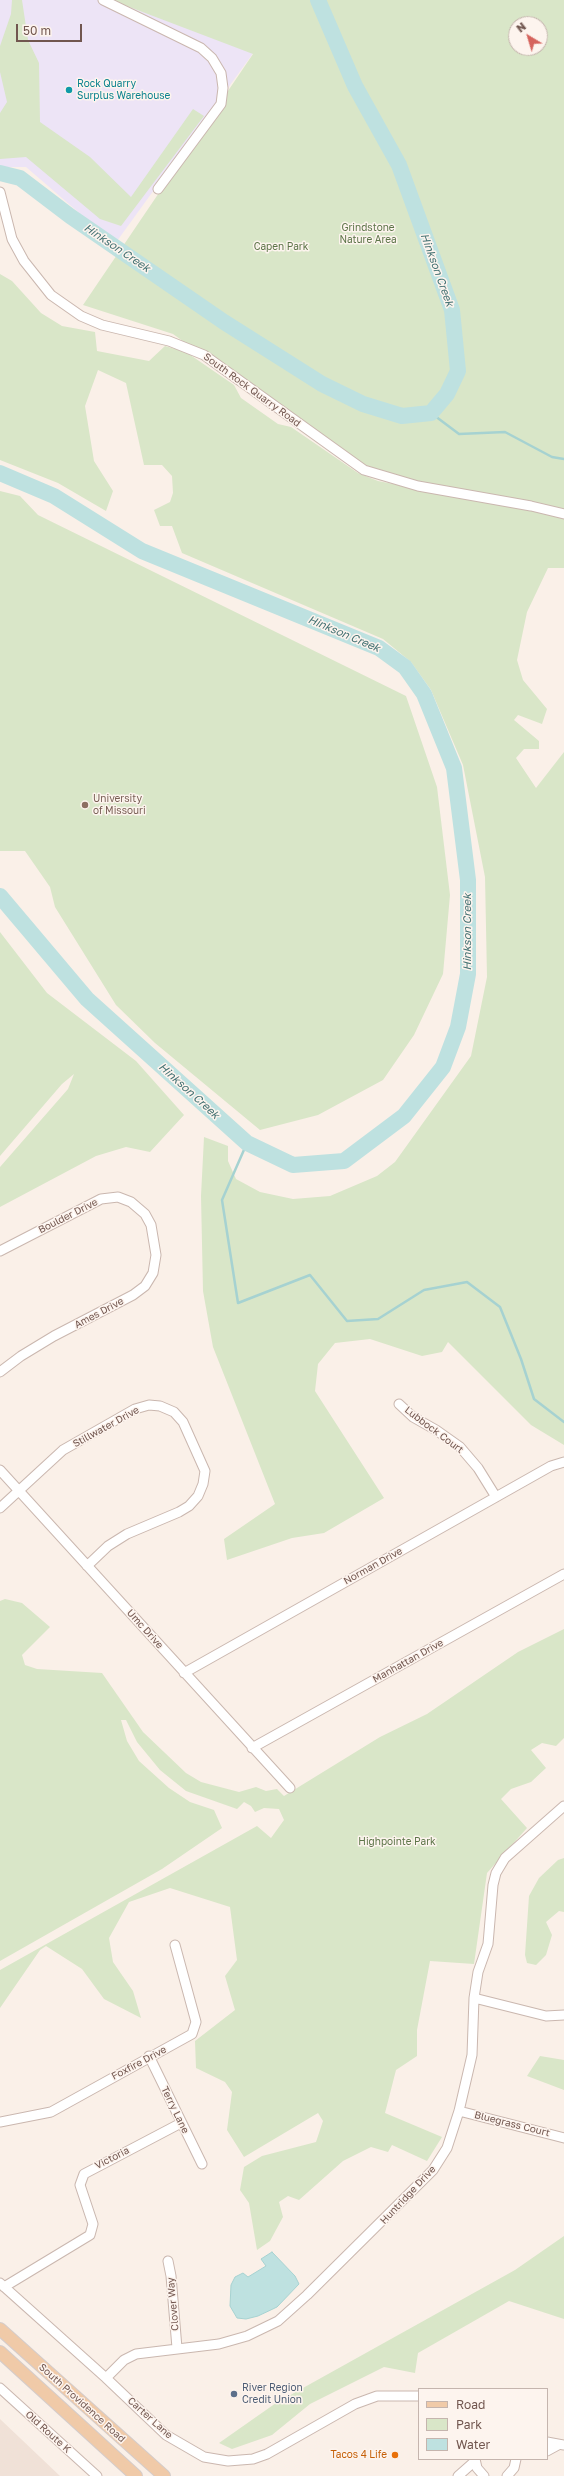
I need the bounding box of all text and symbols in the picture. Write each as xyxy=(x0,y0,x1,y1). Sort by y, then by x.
scale bar xyxy=(18,16,84,42)
north arrow xyxy=(508,16,548,56)
text: N xyxy=(514,19,528,35)
text: 50 m xyxy=(23,23,51,38)
place label: Rock Quarry Surplus Warehouse xyxy=(77,78,170,102)
marker: Rock Quarry Surplus Warehouse xyxy=(64,85,74,95)
water label: Hinkson Creek xyxy=(81,221,153,275)
park label: Grindstone Nature Area xyxy=(339,222,397,246)
water label: Hinkson Creek xyxy=(418,232,456,308)
park label: Capen Park xyxy=(254,241,308,253)
street label: South Rock Quarry Road xyxy=(201,351,303,429)
water label: Hinkson Creek xyxy=(306,613,382,655)
place label: University of Missouri xyxy=(93,793,146,816)
marker: University of Missouri xyxy=(80,800,90,810)
water label: Hinkson Creek xyxy=(461,894,475,970)
water label: Hinkson Creek xyxy=(156,1060,222,1122)
street label: Boulder Drive xyxy=(36,1196,100,1236)
street label: Ames Drive xyxy=(72,1295,126,1331)
street label: Stillwater Drive xyxy=(71,1404,141,1450)
street label: Lubbock Court xyxy=(402,1404,466,1456)
street label: Norman Drive xyxy=(341,1545,405,1587)
street label: Umc Drive xyxy=(124,1607,166,1651)
street label: Manhattan Drive xyxy=(371,1637,445,1685)
park label: Highpointe Park xyxy=(358,1836,436,1848)
street label: Foxfire Drive xyxy=(110,2044,168,2082)
street label: Terry Lane xyxy=(158,2085,192,2135)
street label: Bluegrass Court xyxy=(473,2109,551,2139)
street label: Victoria xyxy=(93,2144,131,2172)
street label: Huntridge Drive xyxy=(378,2163,438,2227)
street label: Clover Way xyxy=(165,2277,181,2331)
street label: South Providence Road xyxy=(36,2361,128,2445)
place label: River Region Credit Union xyxy=(242,2382,303,2406)
legend xyxy=(418,2388,548,2460)
marker: River Region Credit Union xyxy=(229,2389,239,2399)
street label: Carter Lane xyxy=(125,2395,175,2441)
text: Road xyxy=(456,2397,485,2412)
street label: Old Route K xyxy=(23,2408,73,2456)
text: Park xyxy=(456,2417,482,2432)
text: Water xyxy=(456,2437,490,2452)
place label: Tacos 4 Life xyxy=(330,2449,387,2461)
marker: Tacos 4 Life xyxy=(390,2450,400,2460)

